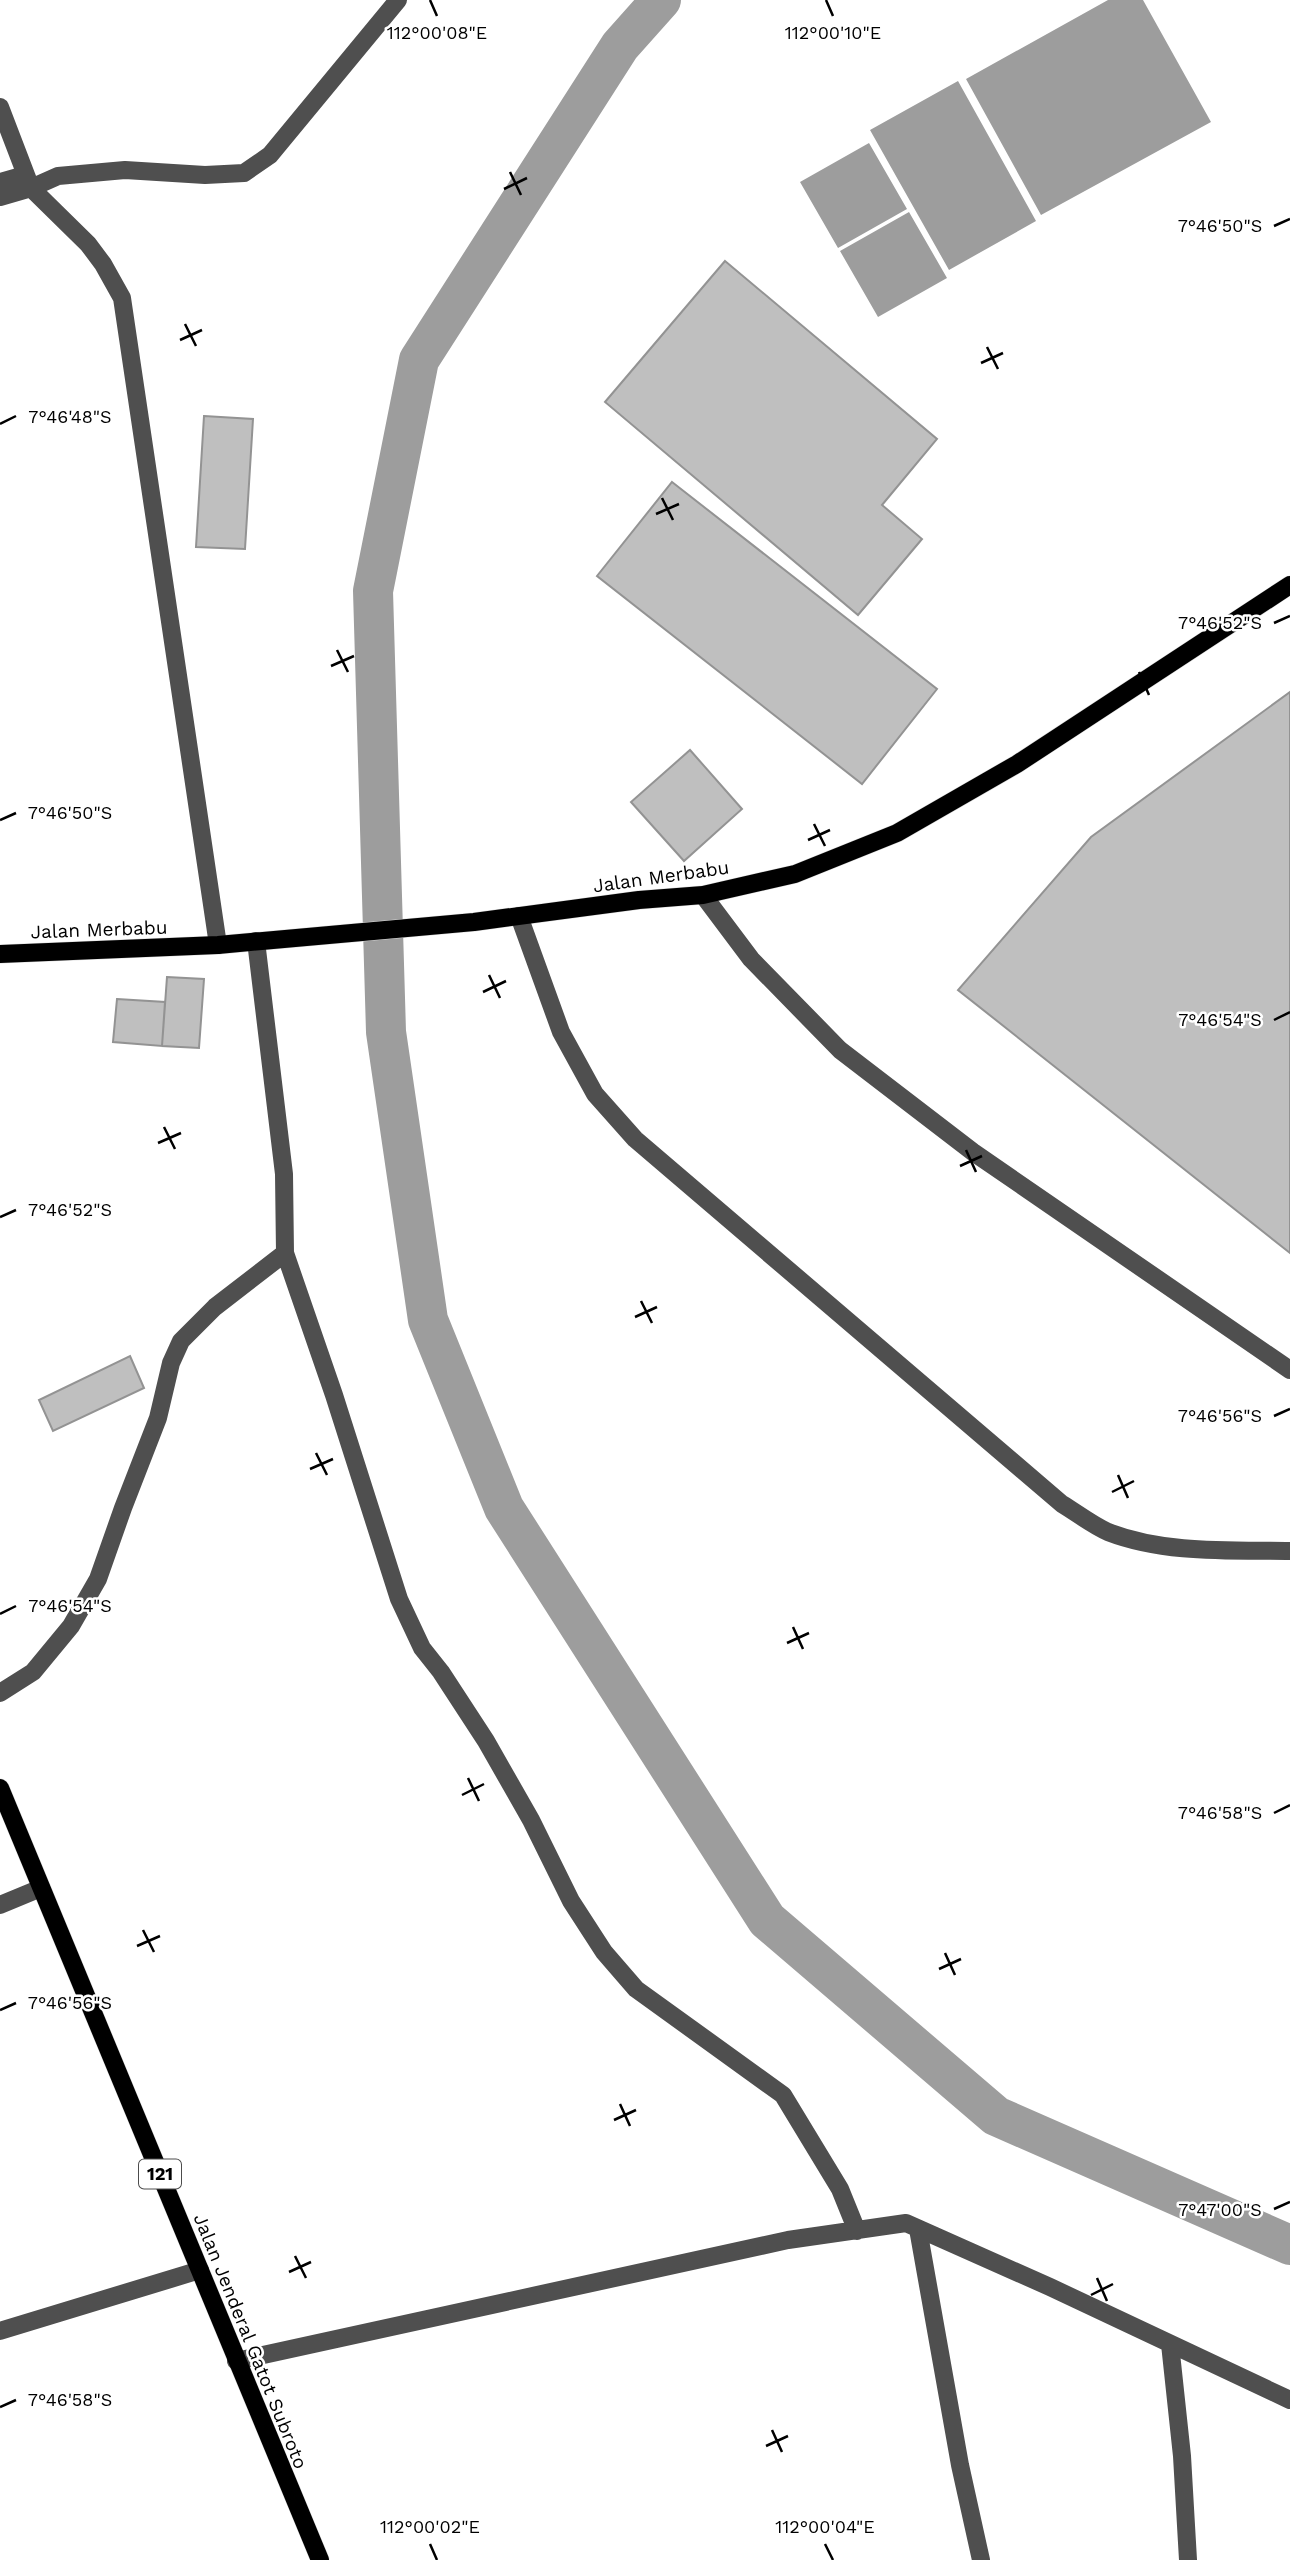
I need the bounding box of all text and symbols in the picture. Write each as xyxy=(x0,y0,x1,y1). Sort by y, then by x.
text: 112°00'08"E xyxy=(387,22,487,43)
text: 112°00'10"E xyxy=(785,22,881,43)
text: 7°46'50"S xyxy=(1178,215,1262,236)
text: 7°46'48"S xyxy=(28,406,112,427)
text: 7°46'52"S xyxy=(1178,612,1262,633)
text: 7°46'50"S xyxy=(28,802,112,823)
street label: Jalan Merbabu xyxy=(592,856,731,897)
street label: Jalan Merbabu xyxy=(30,916,168,943)
text: 7°46'54"S xyxy=(1178,1009,1262,1030)
text: 7°46'52"S xyxy=(28,1199,112,1220)
text: 7°46'56"S xyxy=(1178,1405,1262,1426)
text: 7°46'54"S xyxy=(28,1595,112,1616)
text: 7°46'58"S xyxy=(1178,1802,1262,1823)
text: 7°46'56"S xyxy=(28,1992,112,2013)
road number: 121 xyxy=(139,2160,181,2188)
text: 7°47'00"S xyxy=(1178,2199,1262,2220)
street label: Jalan Jenderal Gatot Subroto xyxy=(189,2210,312,2472)
text: 7°46'58"S xyxy=(28,2389,112,2410)
text: 112°00'02"E xyxy=(380,2516,480,2537)
text: 112°00'04"E xyxy=(775,2516,875,2537)

